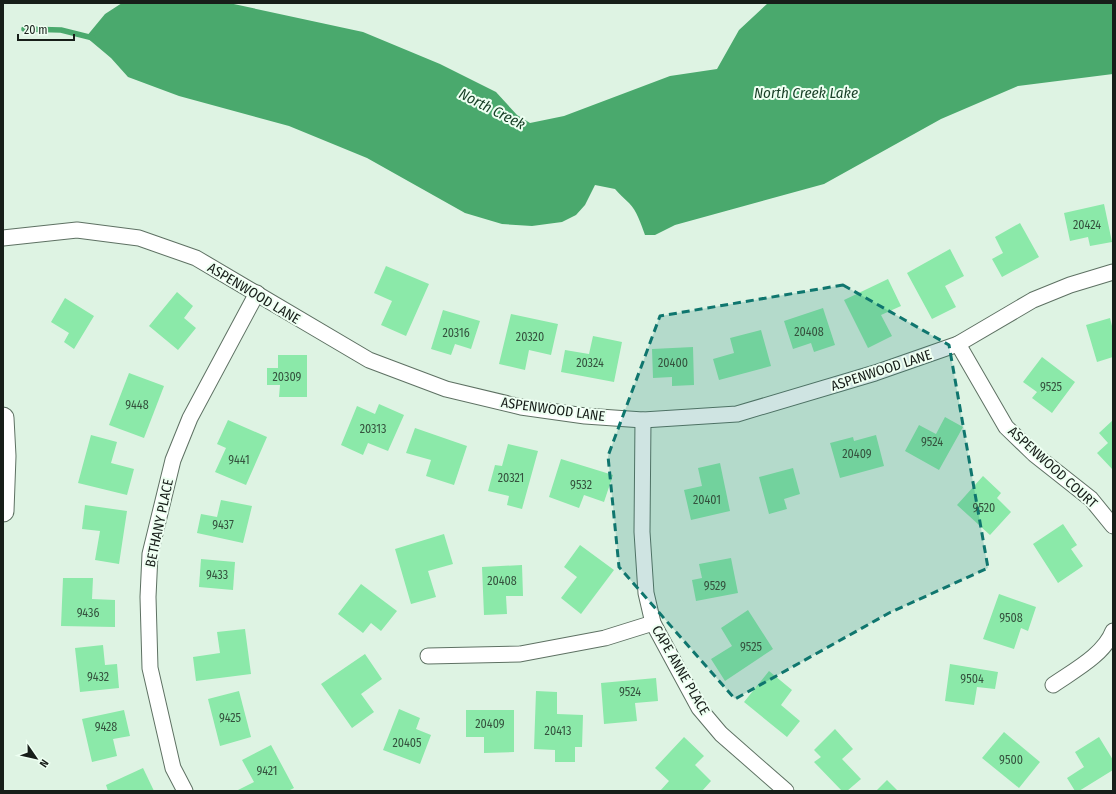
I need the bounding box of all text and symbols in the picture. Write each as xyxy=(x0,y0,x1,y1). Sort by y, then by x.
scale bar xyxy=(18,16,74,42)
text: 20 m xyxy=(24,23,48,37)
water label: North Creek Lake xyxy=(754,84,858,102)
water label: North Creek xyxy=(456,85,529,134)
house number: 20424 xyxy=(1073,218,1101,232)
street label: ASPENWOOD LANE xyxy=(204,259,303,328)
house number: 20408 xyxy=(794,325,824,339)
house number: 20316 xyxy=(442,326,470,340)
house number: 20320 xyxy=(516,330,544,344)
street label: ASPENWOOD LANE xyxy=(829,346,934,395)
house number: 20324 xyxy=(576,356,604,370)
house number: 20400 xyxy=(658,356,688,370)
house number: 20309 xyxy=(273,370,302,384)
house number: 9525 xyxy=(1040,380,1062,394)
street label: ASPENWOOD LANE xyxy=(500,394,606,425)
house number: 9448 xyxy=(125,398,149,412)
house number: 20313 xyxy=(360,422,386,436)
street label: ASPENWOOD COURT xyxy=(1005,423,1101,512)
house number: 9524 xyxy=(921,435,943,449)
house number: 20409 xyxy=(842,447,872,461)
house number: 9441 xyxy=(228,453,250,467)
house number: 20321 xyxy=(498,471,524,485)
street label: BETHANY PLACE xyxy=(142,477,177,569)
house number: 9532 xyxy=(570,478,592,492)
house number: 20401 xyxy=(693,493,721,507)
house number: 9520 xyxy=(973,501,995,515)
house number: 9437 xyxy=(212,518,234,532)
house number: 9433 xyxy=(206,568,228,582)
house number: 20408 xyxy=(487,574,517,588)
house number: 9529 xyxy=(704,579,726,593)
house number: 9436 xyxy=(77,606,99,620)
house number: 9508 xyxy=(999,611,1023,625)
street label: CAPE ANNE PLACE xyxy=(648,623,713,718)
house number: 9525 xyxy=(740,640,762,654)
house number: 9432 xyxy=(87,670,109,684)
house number: 9504 xyxy=(960,672,984,686)
house number: 9524 xyxy=(619,685,641,699)
house number: 9425 xyxy=(219,711,242,725)
house number: 20409 xyxy=(475,717,505,731)
house number: 9428 xyxy=(95,720,117,734)
house number: 20413 xyxy=(545,724,571,738)
house number: 20405 xyxy=(392,736,422,750)
north arrow xyxy=(16,738,56,778)
house number: 9500 xyxy=(999,753,1023,767)
text: N xyxy=(37,757,51,770)
house number: 9421 xyxy=(256,764,278,778)

